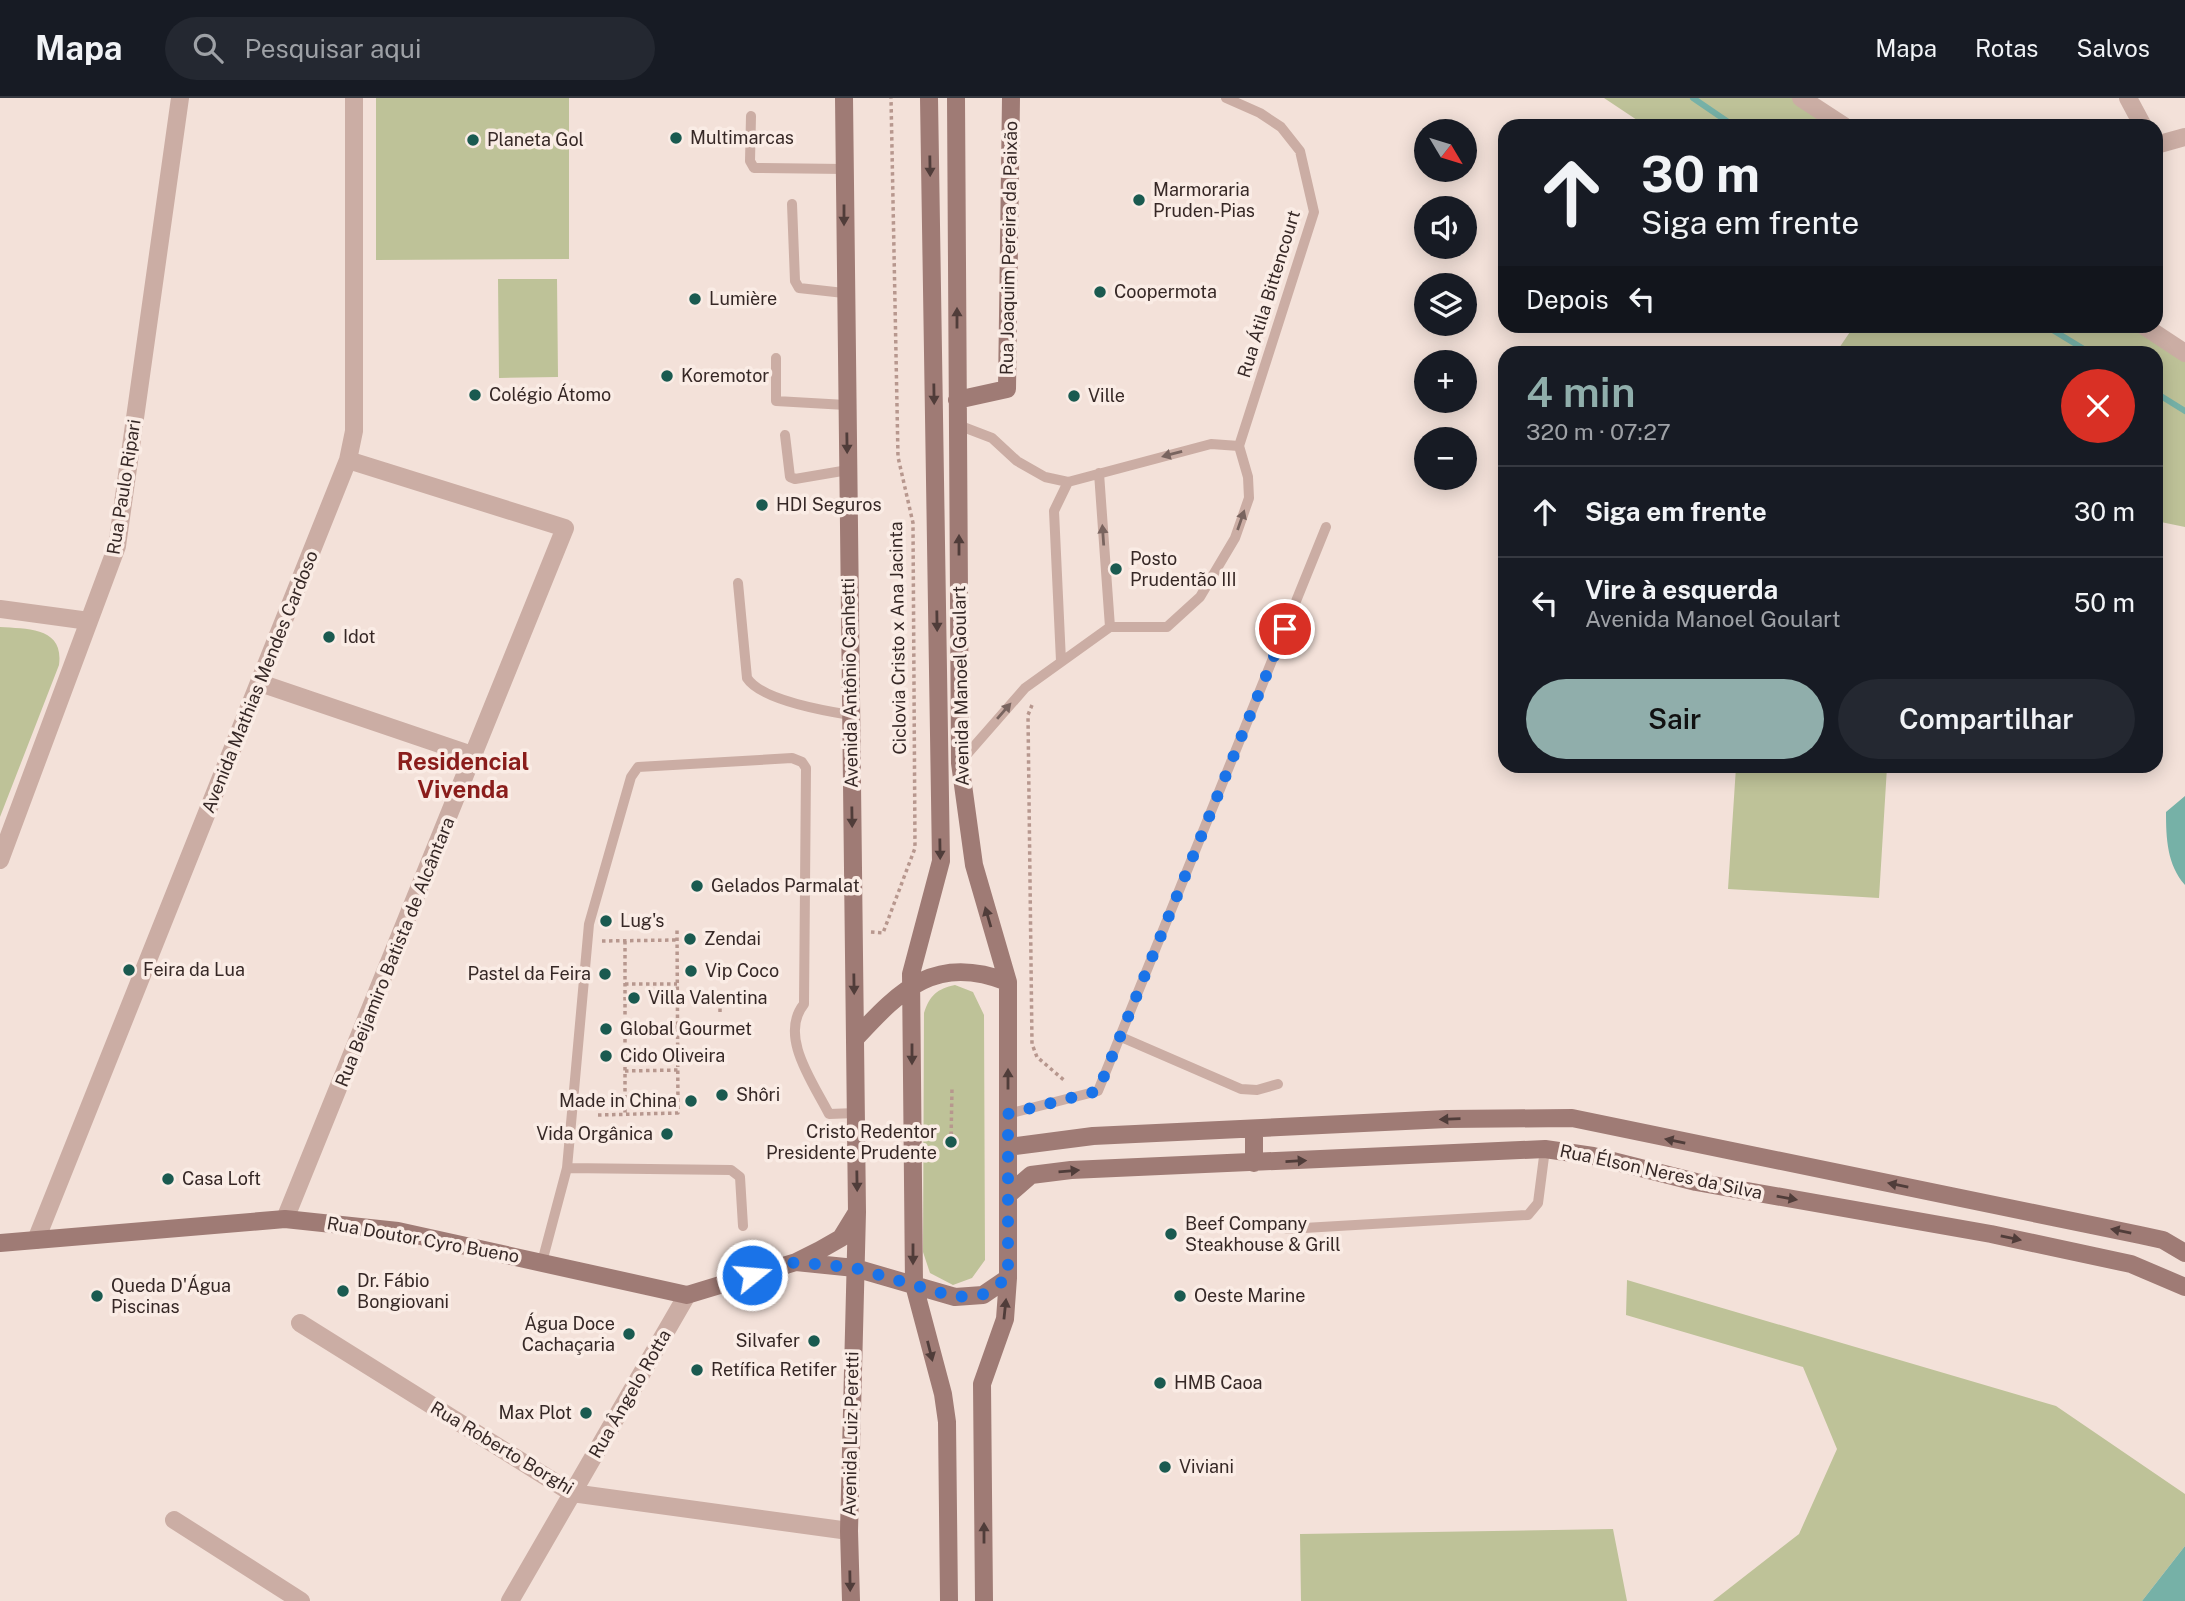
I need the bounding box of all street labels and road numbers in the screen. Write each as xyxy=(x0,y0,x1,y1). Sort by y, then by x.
street label: Rua Joaquim Pereira da Paixão xyxy=(996,121,1021,375)
street label: Rua Átila Bittencourt xyxy=(1232,207,1304,380)
street label: Rua Paulo Ripari xyxy=(102,418,145,556)
street label: Ciclovia Cristo x Ana Jacinta xyxy=(885,521,910,755)
street label: Avenida Mathias Mendes Cardoso xyxy=(197,548,322,816)
street label: Avenida Antônio Canhetti xyxy=(837,578,862,788)
street label: Avenida Manoel Goulart xyxy=(948,586,973,786)
street label: Rua Beijamiro Batista de Alcântara xyxy=(331,814,458,1090)
street label: Rua Élson Neres da Silva xyxy=(1558,1139,1764,1203)
street label: Rua Doutor Cyro Bueno xyxy=(325,1212,521,1267)
street label: Rua Ângelo Rotta xyxy=(584,1326,675,1462)
street label: Avenida Luiz Peretti xyxy=(839,1351,862,1517)
street label: Rua Roberto Borghi xyxy=(427,1397,577,1499)

